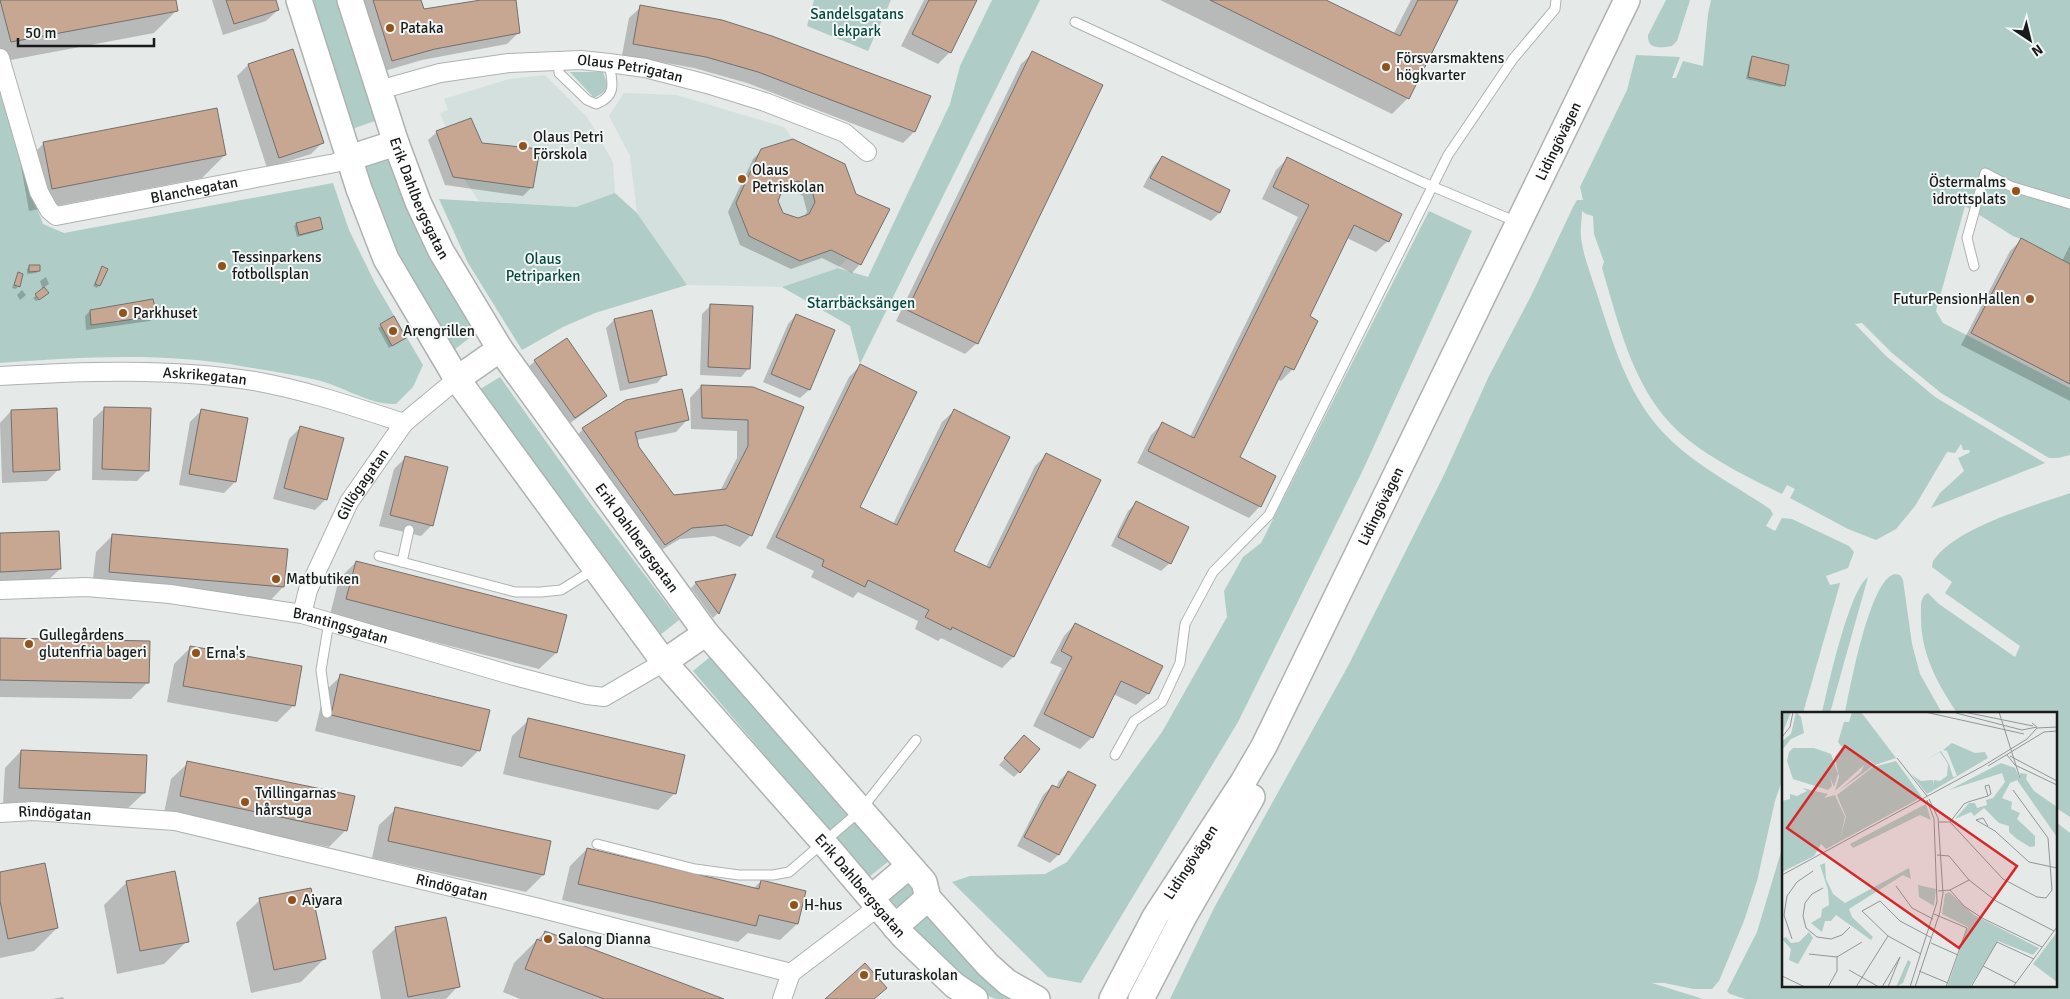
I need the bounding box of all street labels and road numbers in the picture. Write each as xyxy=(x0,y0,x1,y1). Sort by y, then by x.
street label: Olaus Petrigatan xyxy=(576,51,685,86)
street label: Lidingövägen xyxy=(1532,99,1585,184)
street label: Erik Dahlbergsgatan xyxy=(386,135,453,263)
street label: Blanchegatan xyxy=(149,173,239,207)
street label: Askrikegatan xyxy=(162,364,248,389)
street label: Gillögagatan xyxy=(333,445,392,523)
street label: Lidingövägen xyxy=(1354,464,1407,549)
street label: Erik Dahlbergsgatan xyxy=(591,480,683,596)
street label: Brantingsgatan xyxy=(292,604,390,648)
street label: Rindögatan xyxy=(18,802,92,824)
street label: Lidingövägen xyxy=(1160,822,1222,903)
street label: Erik Dahlbergsgatan xyxy=(811,830,909,941)
street label: Rindögatan xyxy=(414,870,490,904)

